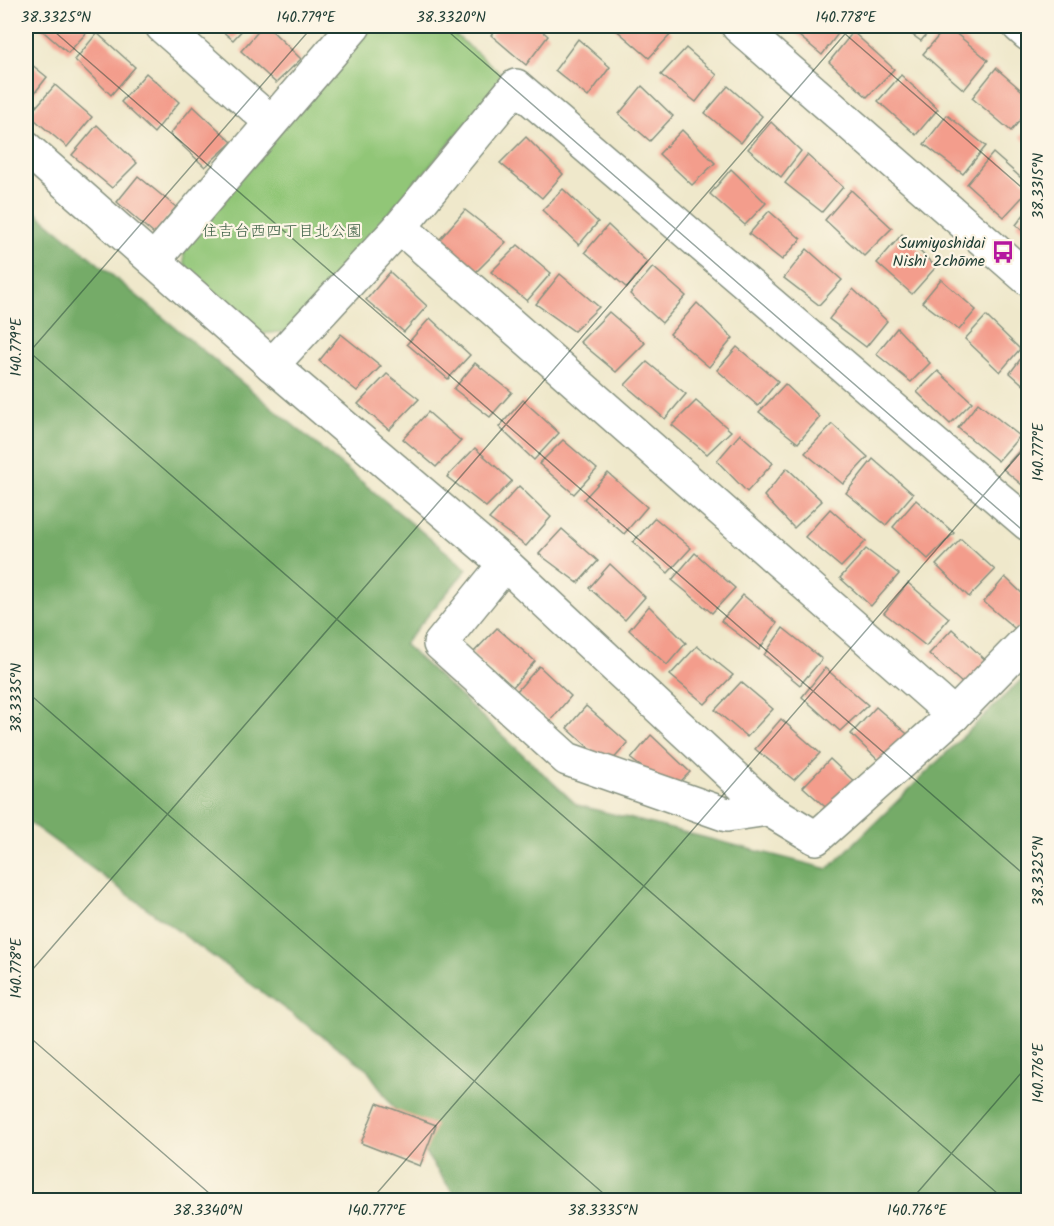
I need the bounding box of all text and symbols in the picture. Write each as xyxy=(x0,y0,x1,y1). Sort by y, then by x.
text: 38.3325°N xyxy=(21,6,91,30)
text: 140.779°E xyxy=(276,6,337,30)
text: 38.3320°N xyxy=(416,6,486,30)
text: 140.778°E xyxy=(816,6,878,30)
text: 38.3315°N xyxy=(1027,153,1051,219)
park label: 住吉台西四丁目北公園 xyxy=(202,219,362,244)
place label: Sumiyoshidai Nishi 2chōme xyxy=(893,231,986,274)
bus stop icon: Sumiyoshidai Nishi 2chōme xyxy=(990,239,1016,265)
text: 140.779°E xyxy=(5,316,29,377)
text: 140.777°E xyxy=(1027,421,1051,481)
text: 38.3335°N xyxy=(5,663,29,733)
text: 38.3325°N xyxy=(1027,836,1051,906)
text: 140.778°E xyxy=(5,936,29,998)
text: 140.776°E xyxy=(1027,1042,1051,1103)
text: 38.3340°N xyxy=(173,1199,243,1223)
text: 140.777°E xyxy=(348,1199,408,1223)
text: 38.3335°N xyxy=(568,1199,638,1223)
text: 140.776°E xyxy=(887,1199,948,1223)

